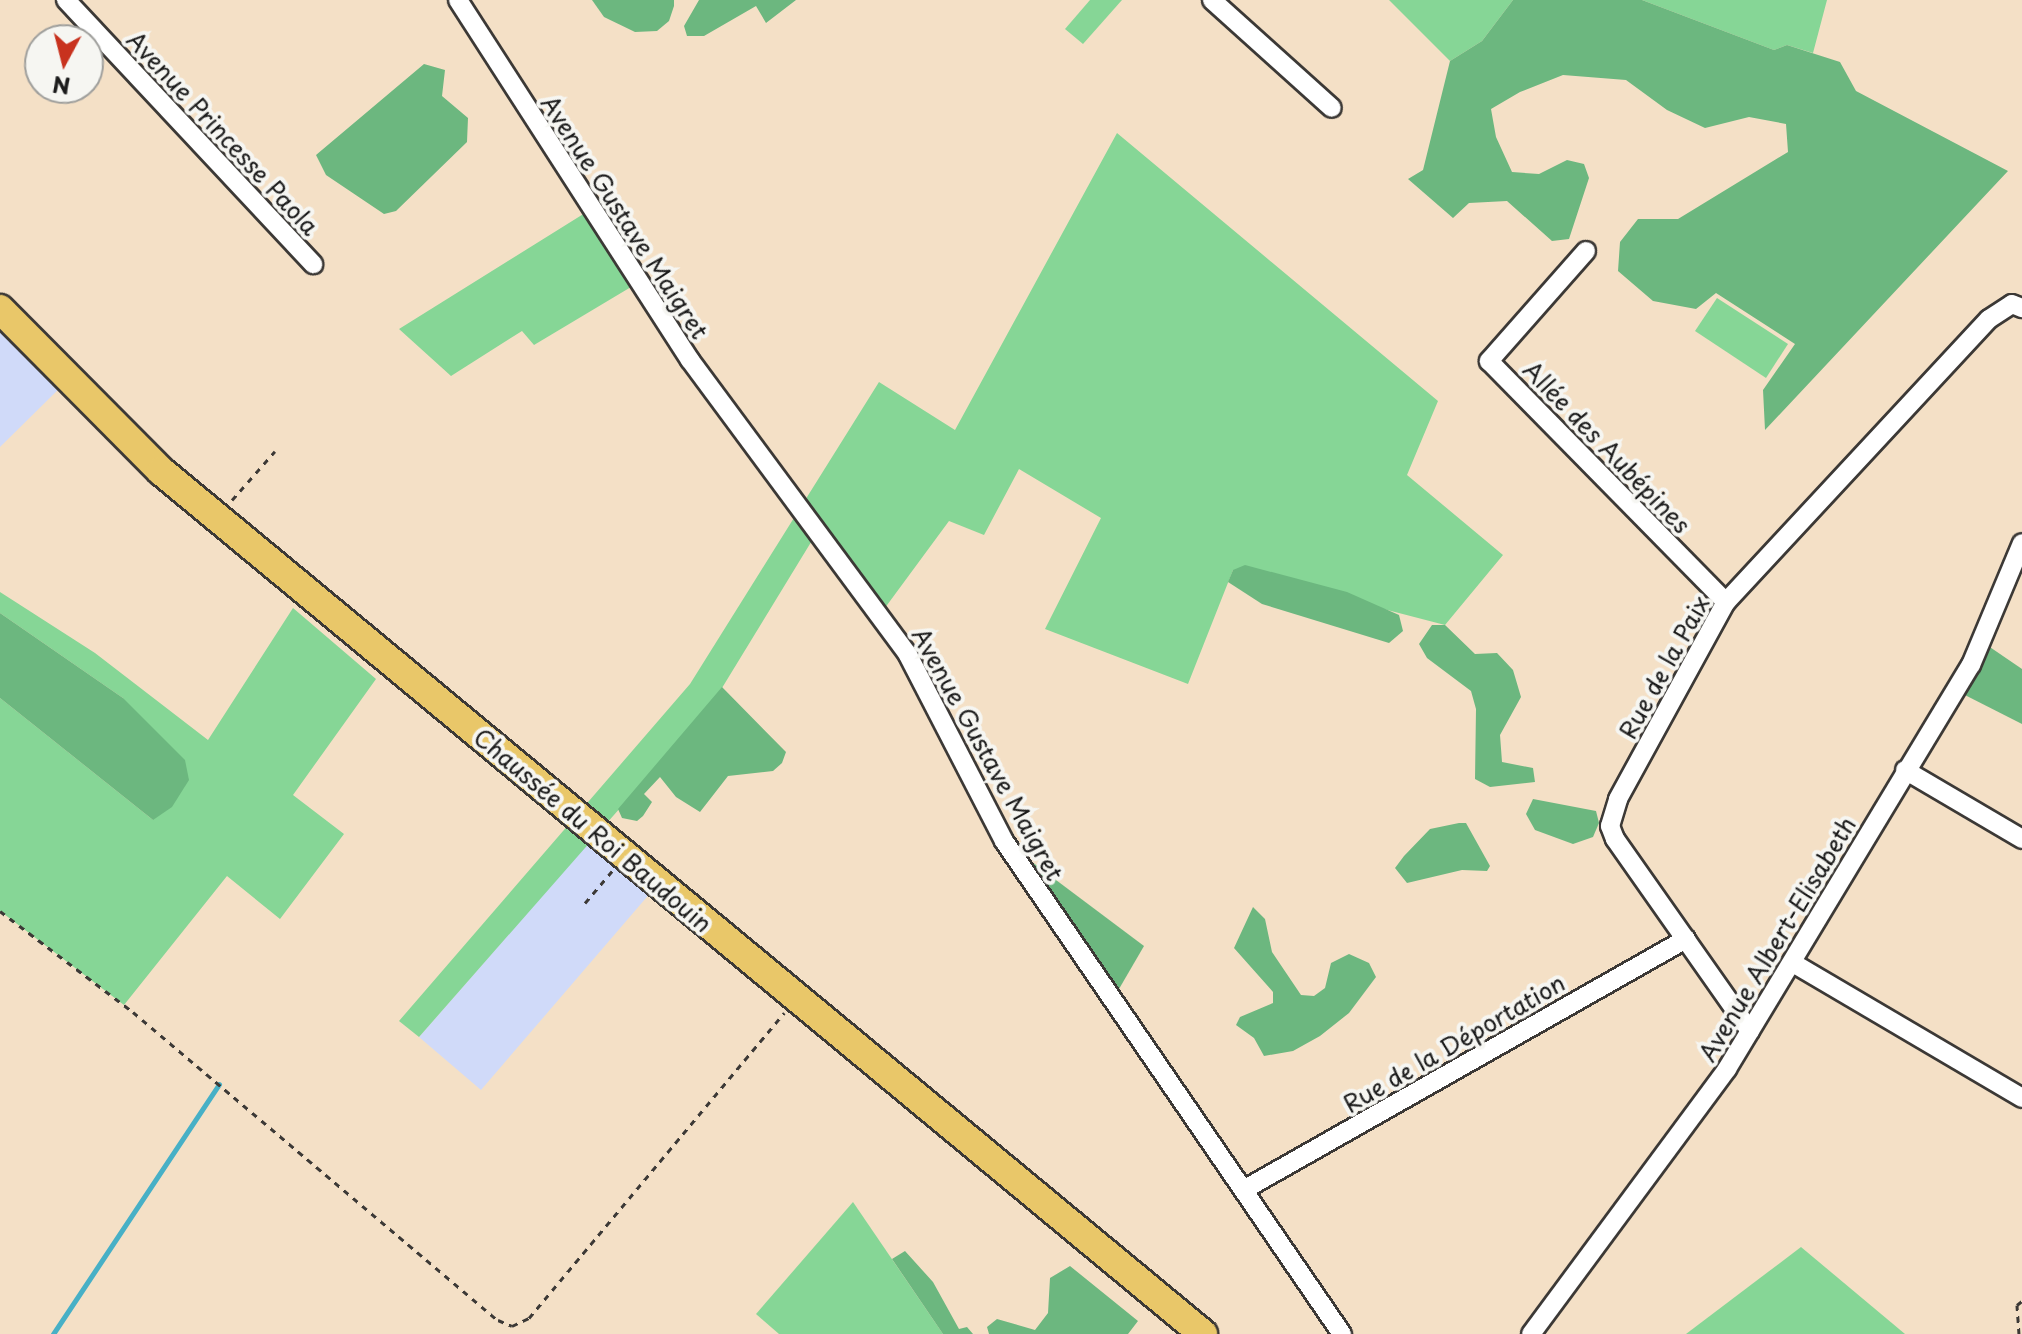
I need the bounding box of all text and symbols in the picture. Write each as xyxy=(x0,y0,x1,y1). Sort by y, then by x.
north arrow xyxy=(24,24,104,104)
street label: Avenue Princesse Paola xyxy=(122,26,324,240)
text: N xyxy=(51,69,72,104)
street label: Avenue Gustave Maigret xyxy=(536,91,714,343)
street label: Allée des Aubépines xyxy=(1517,354,1697,540)
street label: Rue de la Paix xyxy=(1612,589,1716,745)
street label: Avenue Gustave Maigret xyxy=(907,624,1069,884)
street label: Chaussée du Roi Baudouin xyxy=(467,721,719,939)
street label: Avenue Albert-Elisabeth xyxy=(1693,812,1861,1066)
street label: Rue de la Déportation xyxy=(1336,966,1572,1120)

